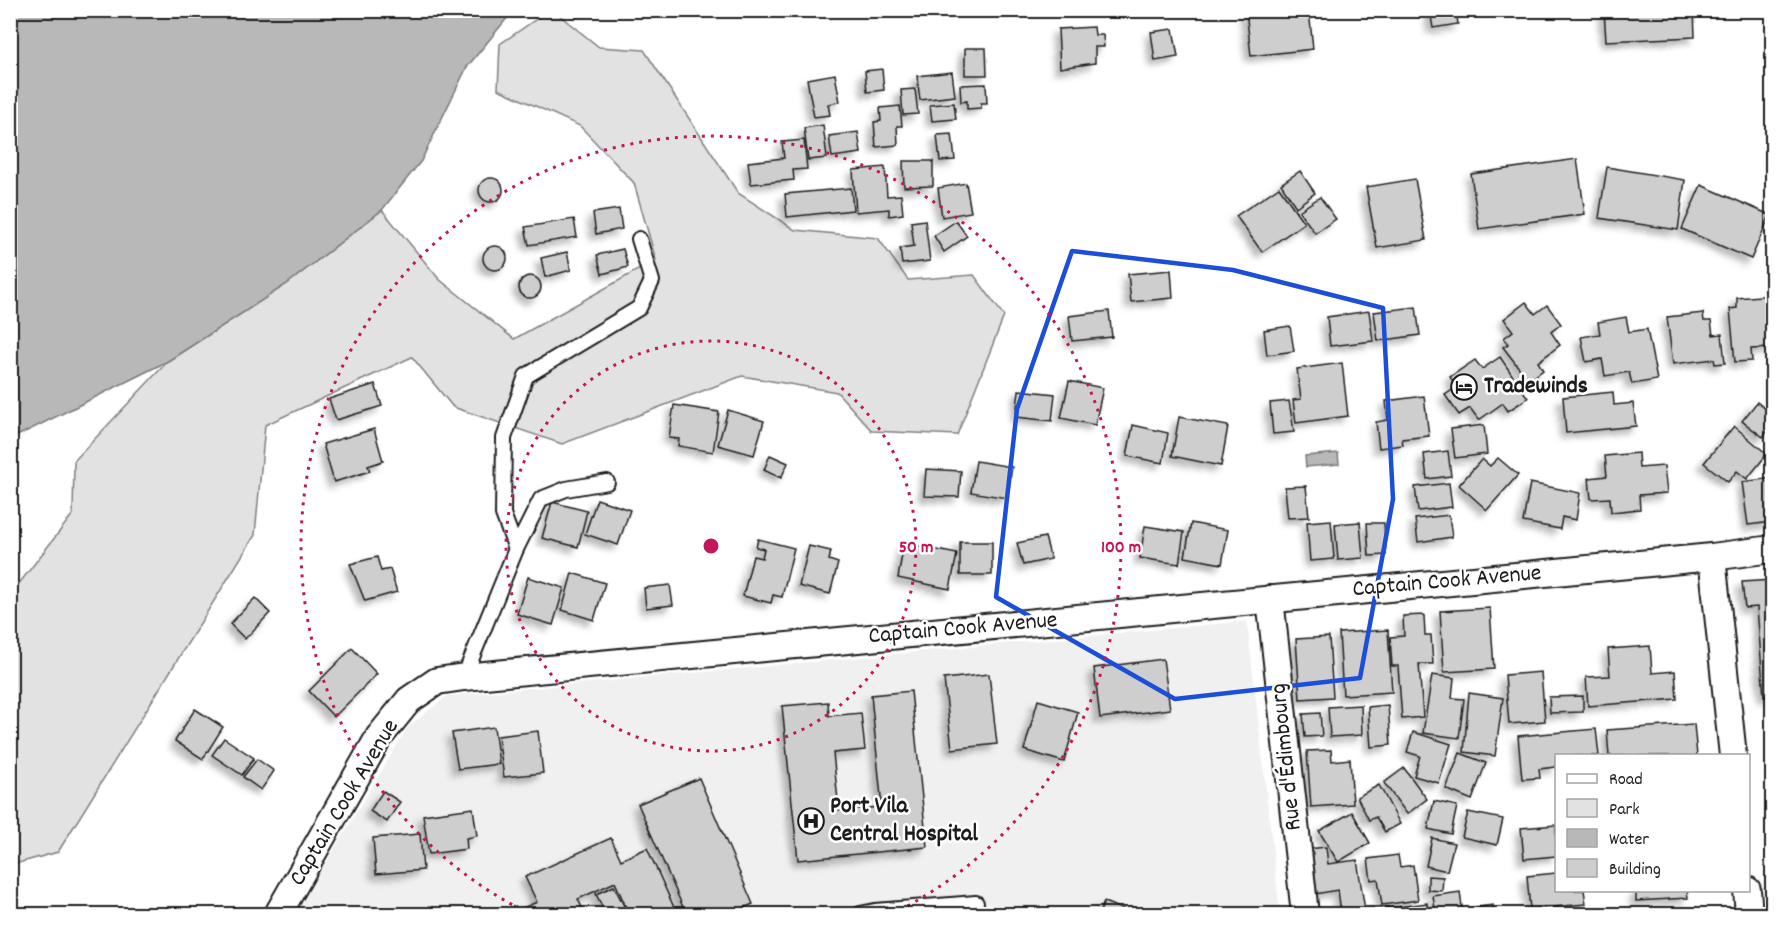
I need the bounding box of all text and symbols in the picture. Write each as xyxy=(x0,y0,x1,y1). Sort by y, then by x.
place label: Tradewinds xyxy=(1484,370,1588,404)
hotel icon: Tradewinds xyxy=(1449,372,1479,402)
centre of rings xyxy=(701,536,721,556)
text: 50 m xyxy=(899,536,933,561)
text: 100 m xyxy=(1101,536,1141,561)
street label: Captain Cook Avenue xyxy=(1351,557,1543,607)
street label: Captain Cook Avenue xyxy=(867,604,1059,654)
street label: Rue d'Édimbourg xyxy=(1262,682,1312,832)
street label: Captain Cook Avenue xyxy=(282,713,408,893)
legend xyxy=(1555,754,1750,892)
text: Road xyxy=(1609,768,1643,793)
place label: Port Vila Central Hospital xyxy=(830,790,978,852)
text: Park xyxy=(1609,798,1640,823)
hospital icon: Port Vila Central Hospital xyxy=(796,806,826,836)
text: Water xyxy=(1609,828,1649,853)
text: Building xyxy=(1609,858,1661,883)

